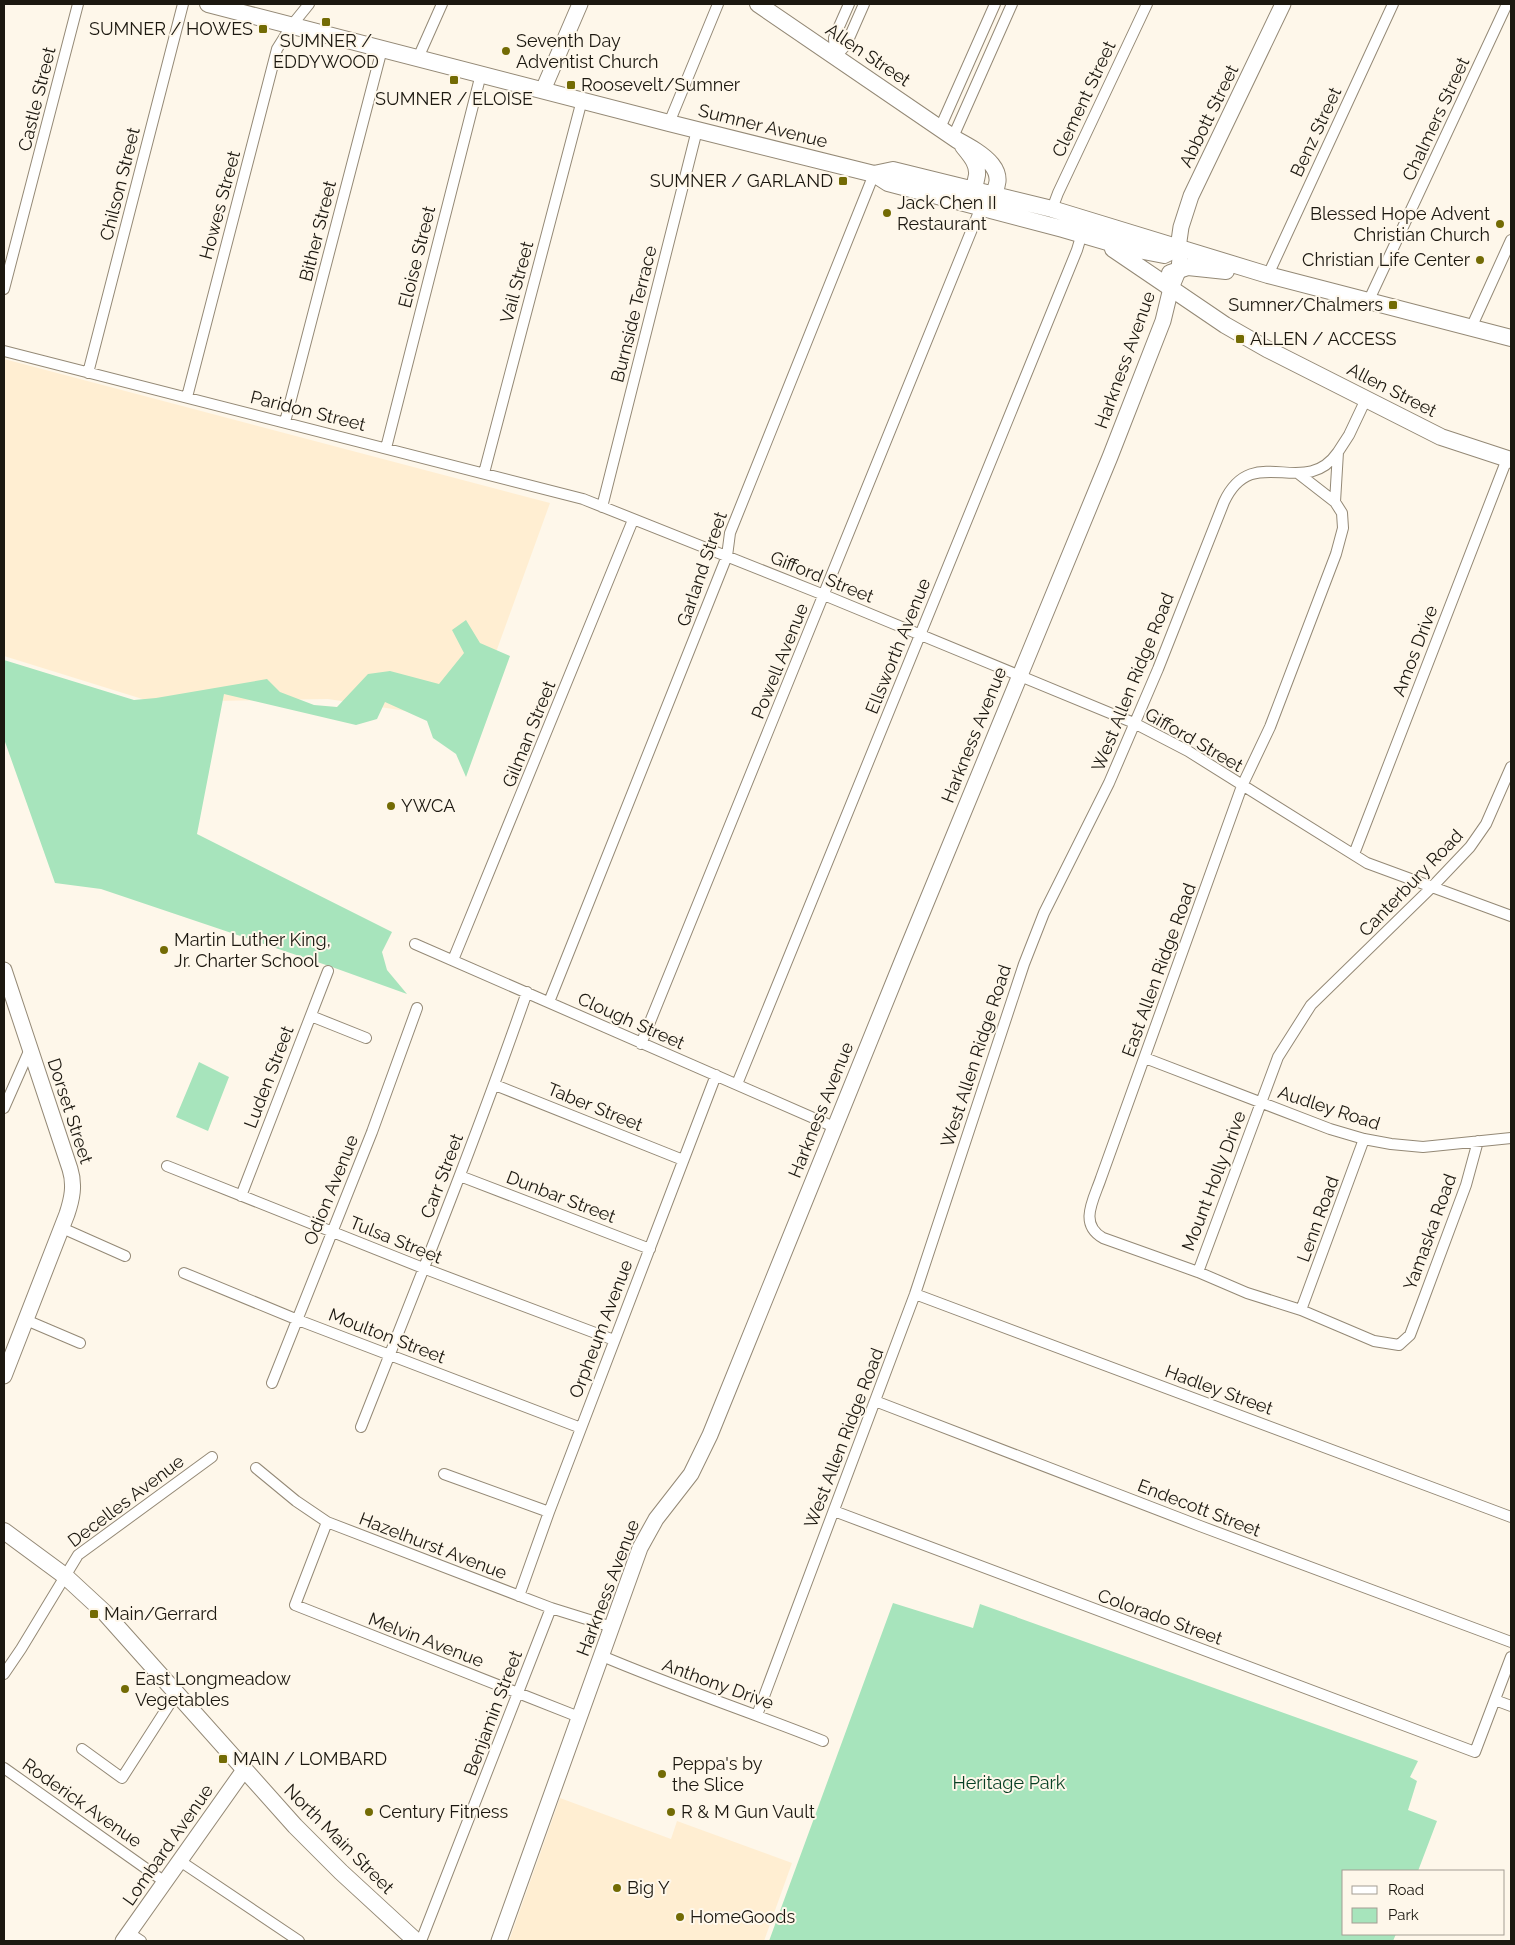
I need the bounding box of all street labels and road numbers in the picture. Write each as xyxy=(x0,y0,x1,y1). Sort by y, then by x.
street label: Allen Street xyxy=(822,19,915,91)
street label: Clement Street xyxy=(1047,37,1120,160)
street label: Castle Street xyxy=(13,45,60,153)
street label: Chalmers Street xyxy=(1398,54,1473,184)
street label: Abbott Street xyxy=(1175,61,1242,170)
street label: Benz Street xyxy=(1286,84,1345,180)
street label: Sumner Avenue xyxy=(696,99,830,152)
street label: Chilson Street xyxy=(95,125,144,243)
street label: Howes Street xyxy=(195,148,244,261)
street label: Bither Street xyxy=(295,178,340,284)
street label: Eloise Street xyxy=(394,204,439,310)
street label: Vail Street xyxy=(496,239,538,325)
street label: Burnside Terrace xyxy=(606,243,661,384)
street label: Harkness Avenue xyxy=(1090,288,1159,431)
street label: Allen Street xyxy=(1344,358,1440,421)
street label: Paridon Street xyxy=(248,386,368,435)
street label: Garland Street xyxy=(672,509,731,629)
street label: Gifford Street xyxy=(768,546,877,607)
street label: Ellsworth Avenue xyxy=(861,575,934,717)
street label: West Allen Ridge Road xyxy=(1087,589,1178,774)
street label: Powell Avenue xyxy=(747,600,812,722)
street label: Amos Drive xyxy=(1388,602,1442,699)
street label: Harkness Avenue xyxy=(937,663,1010,806)
street label: Gilman Street xyxy=(498,677,559,790)
street label: Gifford Street xyxy=(1142,703,1247,776)
street label: Canterbury Road xyxy=(1354,825,1467,940)
street label: East Allen Ridge Road xyxy=(1117,880,1200,1060)
street label: West Allen Ridge Road xyxy=(936,962,1015,1150)
street label: Clough Street xyxy=(575,988,688,1053)
street label: Luden Street xyxy=(239,1023,298,1131)
street label: Harkness Avenue xyxy=(784,1038,857,1181)
street label: Dorset Street xyxy=(44,1055,97,1166)
street label: Taber Street xyxy=(544,1078,646,1135)
street label: Audley Road xyxy=(1275,1081,1383,1134)
street label: Mount Holly Drive xyxy=(1177,1107,1250,1254)
street label: Odion Avenue xyxy=(299,1131,362,1248)
street label: Carr Street xyxy=(416,1131,467,1221)
street label: Dunbar Street xyxy=(504,1166,619,1227)
street label: Yamaska Road xyxy=(1399,1171,1460,1293)
street label: Lenn Road xyxy=(1292,1173,1343,1265)
street label: Tulsa Street xyxy=(347,1211,446,1268)
street label: Orpheum Avenue xyxy=(565,1256,637,1401)
street label: Moulton Street xyxy=(326,1304,449,1367)
street label: West Allen Ridge Road xyxy=(800,1345,888,1531)
street label: Hadley Street xyxy=(1162,1360,1276,1419)
street label: Decelles Avenue xyxy=(63,1450,188,1551)
street label: Endecott Street xyxy=(1135,1474,1264,1541)
street label: Hazelhurst Avenue xyxy=(356,1508,510,1584)
street label: Harkness Avenue xyxy=(572,1516,643,1659)
street label: Colorado Street xyxy=(1095,1584,1225,1649)
street label: Melvin Avenue xyxy=(365,1608,487,1671)
street label: Benjamin Street xyxy=(459,1647,526,1778)
street label: Anthony Drive xyxy=(660,1654,777,1714)
street label: Roderick Avenue xyxy=(19,1754,146,1852)
street label: North Main Street xyxy=(280,1779,399,1898)
street label: Lombard Avenue xyxy=(118,1780,217,1909)

